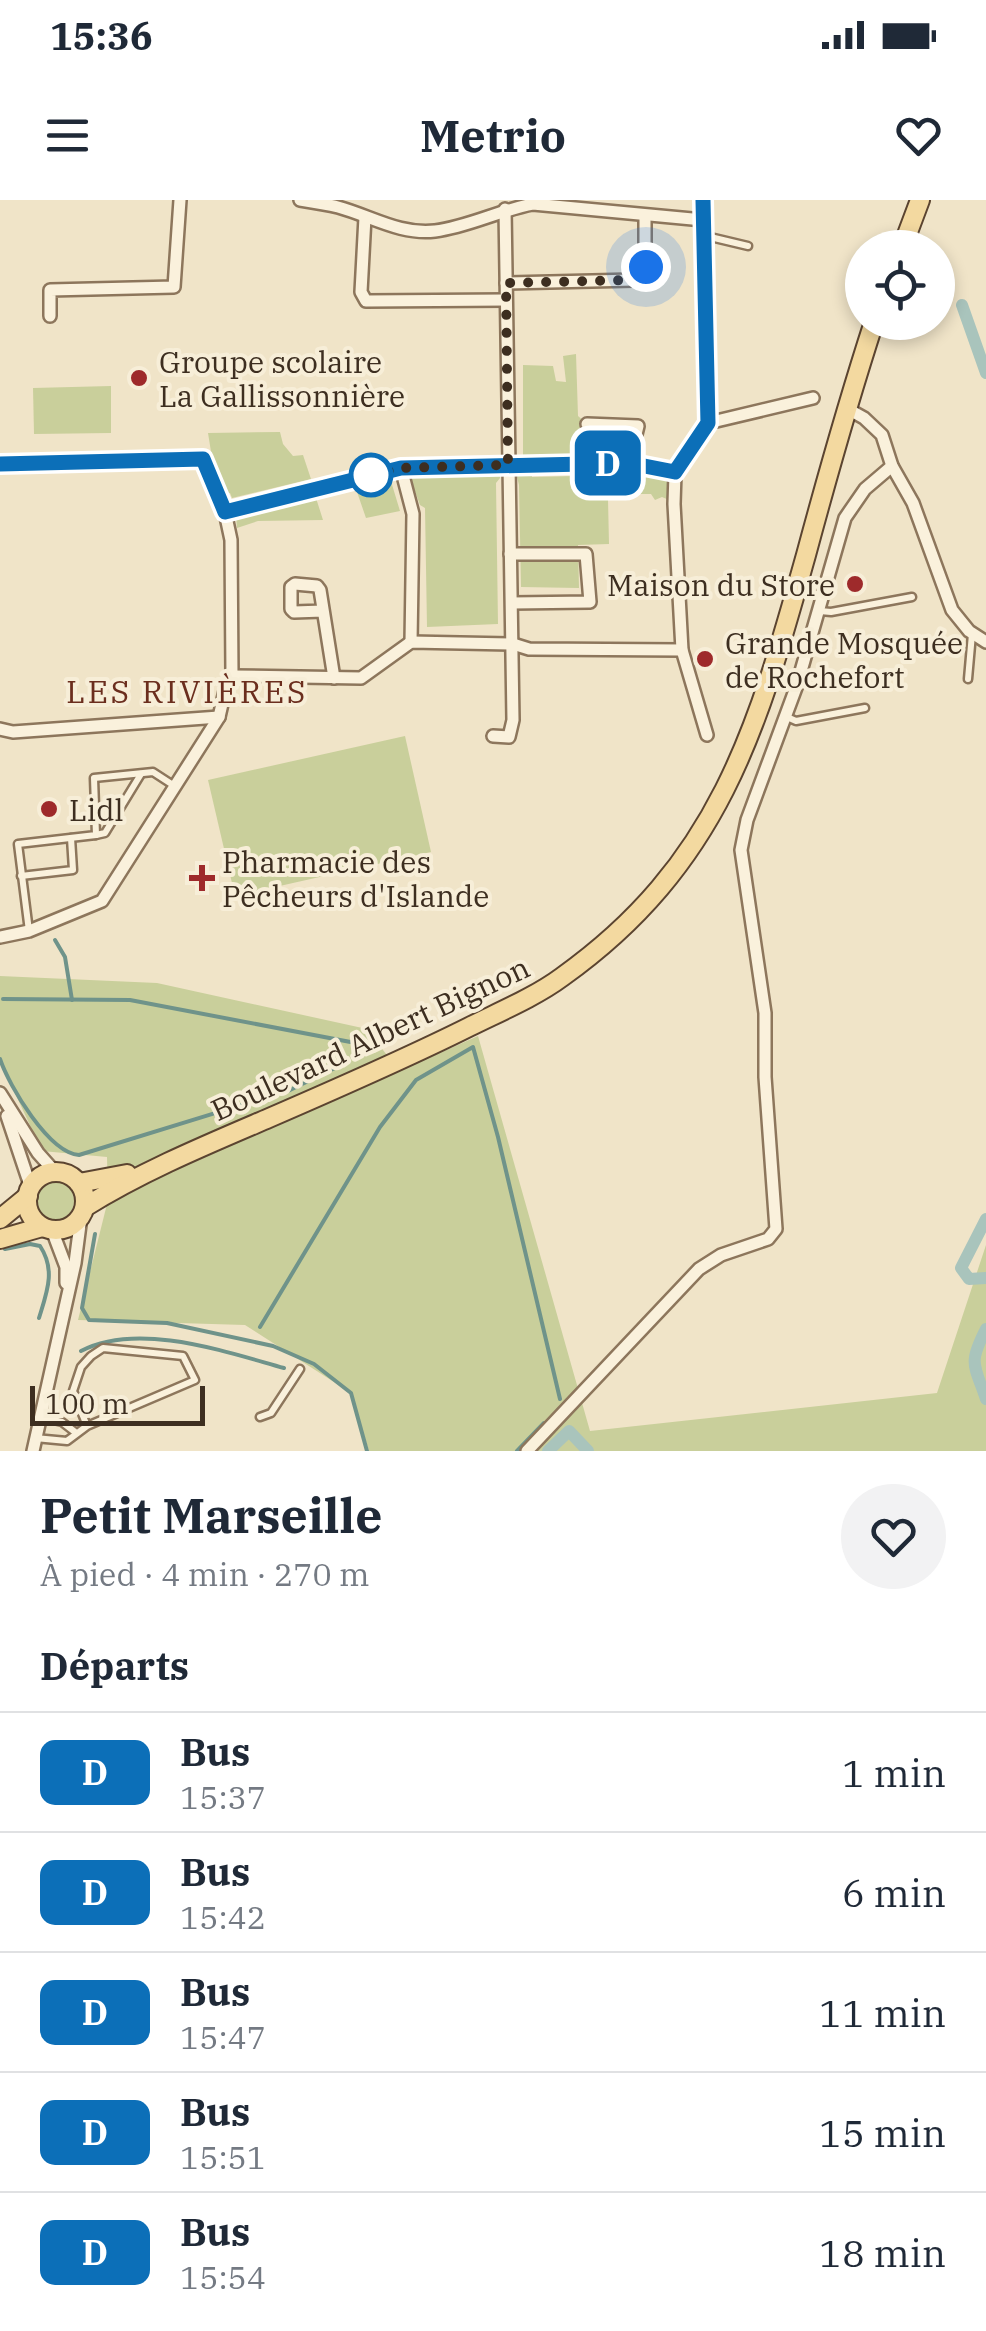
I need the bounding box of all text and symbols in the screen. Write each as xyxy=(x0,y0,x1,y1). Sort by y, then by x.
text: 15:36 xyxy=(50,11,153,60)
text: Metrio xyxy=(420,106,566,164)
icon: menu xyxy=(40,108,95,163)
icon: heart xyxy=(891,108,946,163)
map controls xyxy=(845,230,955,340)
button: locate xyxy=(845,230,955,340)
your location xyxy=(621,242,671,292)
place label: Groupe scolaire La Gallissonnière xyxy=(159,342,405,415)
marker: Groupe scolaire La Gallissonnière xyxy=(128,367,150,389)
line badge: D xyxy=(576,430,640,496)
text: D xyxy=(595,440,621,486)
unlabelled marker xyxy=(350,454,392,496)
place label: Maison du Store xyxy=(607,565,835,604)
marker: Maison du Store xyxy=(844,573,866,595)
place label: Grande Mosquée de Rochefort xyxy=(725,623,963,696)
marker: Grande Mosquée de Rochefort xyxy=(694,648,716,670)
district label: LES RIVIÈRES xyxy=(66,670,308,712)
place label: Lidl xyxy=(69,790,124,829)
marker: Lidl xyxy=(38,798,60,820)
place label: Pharmacie des Pêcheurs d'Islande xyxy=(222,842,489,915)
marker: Pharmacie des Pêcheurs d'Islande xyxy=(191,867,213,889)
street label: Boulevard Albert Bignon xyxy=(204,947,536,1129)
scale bar xyxy=(30,1381,205,1426)
text: 100 m xyxy=(45,1385,129,1422)
text: Petit Marseille xyxy=(40,1484,382,1546)
button: heart xyxy=(841,1484,946,1589)
text: À pied · 4 min · 270 m xyxy=(40,1553,370,1595)
text: Départs xyxy=(40,1641,189,1690)
text: Bus xyxy=(180,1727,250,1776)
text: 1 min xyxy=(842,1748,946,1797)
text: D xyxy=(82,1749,108,1795)
text: 15:37 xyxy=(180,1776,266,1818)
text: Bus xyxy=(180,1847,250,1896)
text: 6 min xyxy=(842,1868,946,1917)
text: D xyxy=(82,1869,108,1915)
text: 15:42 xyxy=(180,1896,266,1938)
text: Bus xyxy=(180,1967,250,2016)
text: 11 min xyxy=(819,1988,946,2037)
text: D xyxy=(82,1989,108,2035)
text: 15:47 xyxy=(180,2016,266,2058)
text: Bus xyxy=(180,2087,250,2136)
text: 15 min xyxy=(819,2108,946,2157)
text: D xyxy=(82,2109,108,2155)
text: 15:51 xyxy=(180,2136,266,2178)
text: Bus xyxy=(180,2207,250,2256)
text: 18 min xyxy=(819,2228,946,2277)
text: D xyxy=(82,2229,108,2275)
text: 15:54 xyxy=(180,2256,266,2298)

